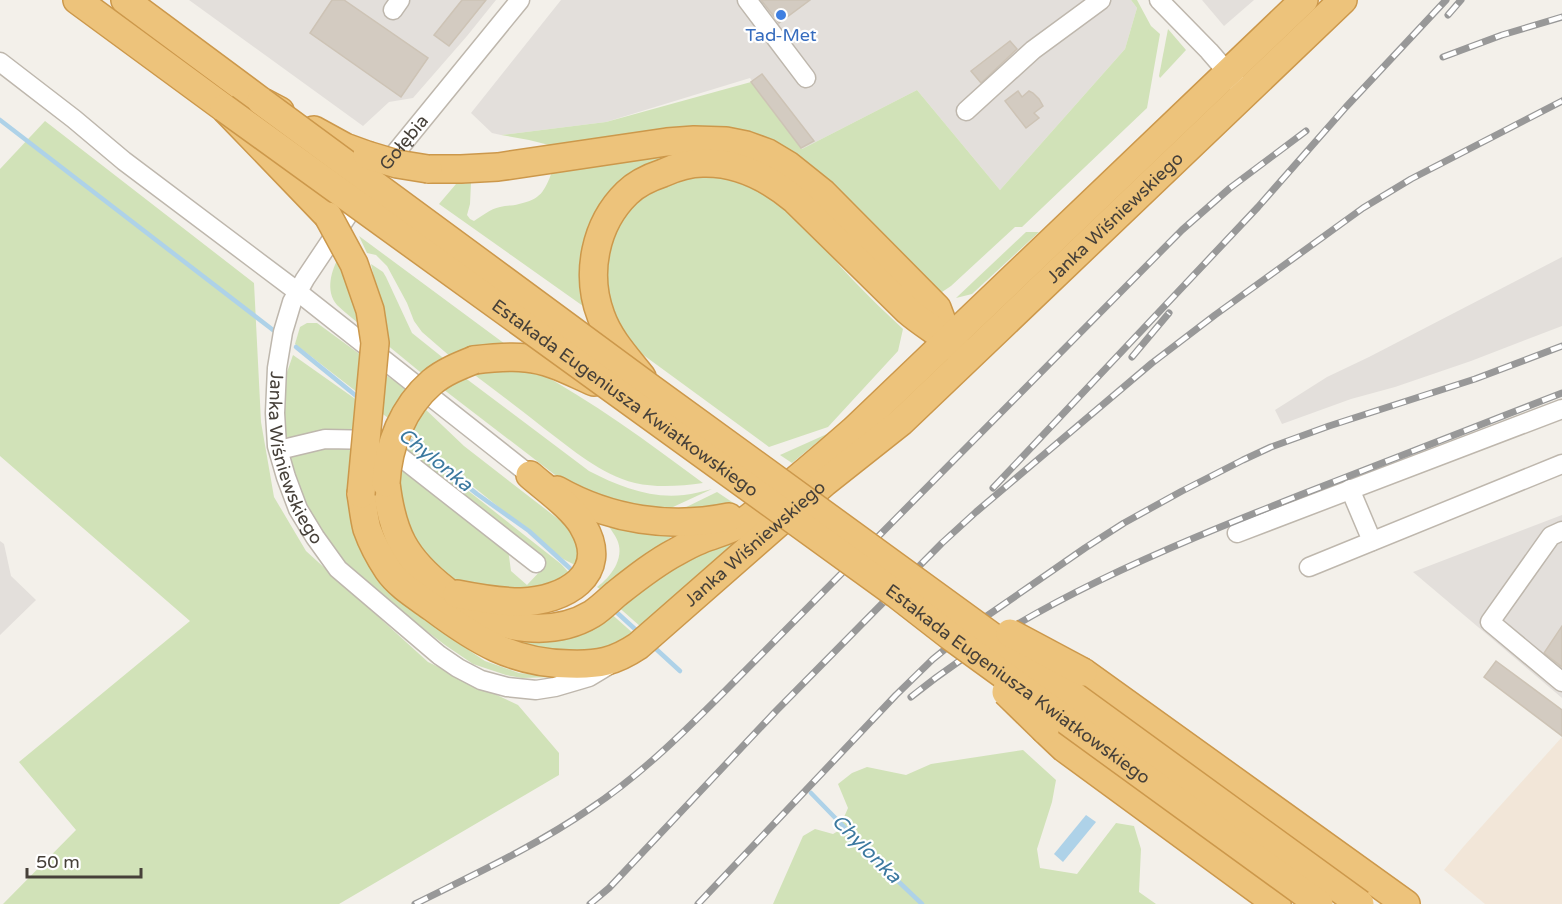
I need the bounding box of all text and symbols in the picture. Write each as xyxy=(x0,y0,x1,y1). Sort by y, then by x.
marker: Tad-Met xyxy=(774,8,788,22)
place label: Tad-Met xyxy=(745,24,817,46)
street label: Gołębia xyxy=(375,110,433,175)
street label: Janka Wiśniewskiego xyxy=(1042,147,1188,288)
street label: Estakada Eugeniusza Kwiatkowskiego xyxy=(488,294,763,502)
street label: Janka Wiśniewskiego xyxy=(264,371,328,549)
water label: Chylonka xyxy=(393,423,477,497)
street label: Janka Wiśniewskiego xyxy=(680,476,830,611)
street label: Estakada Eugeniusza Kwiatkowskiego xyxy=(881,579,1155,789)
water label: Chylonka xyxy=(826,809,906,889)
scale bar xyxy=(27,841,141,879)
text: 50 m xyxy=(36,851,80,873)

